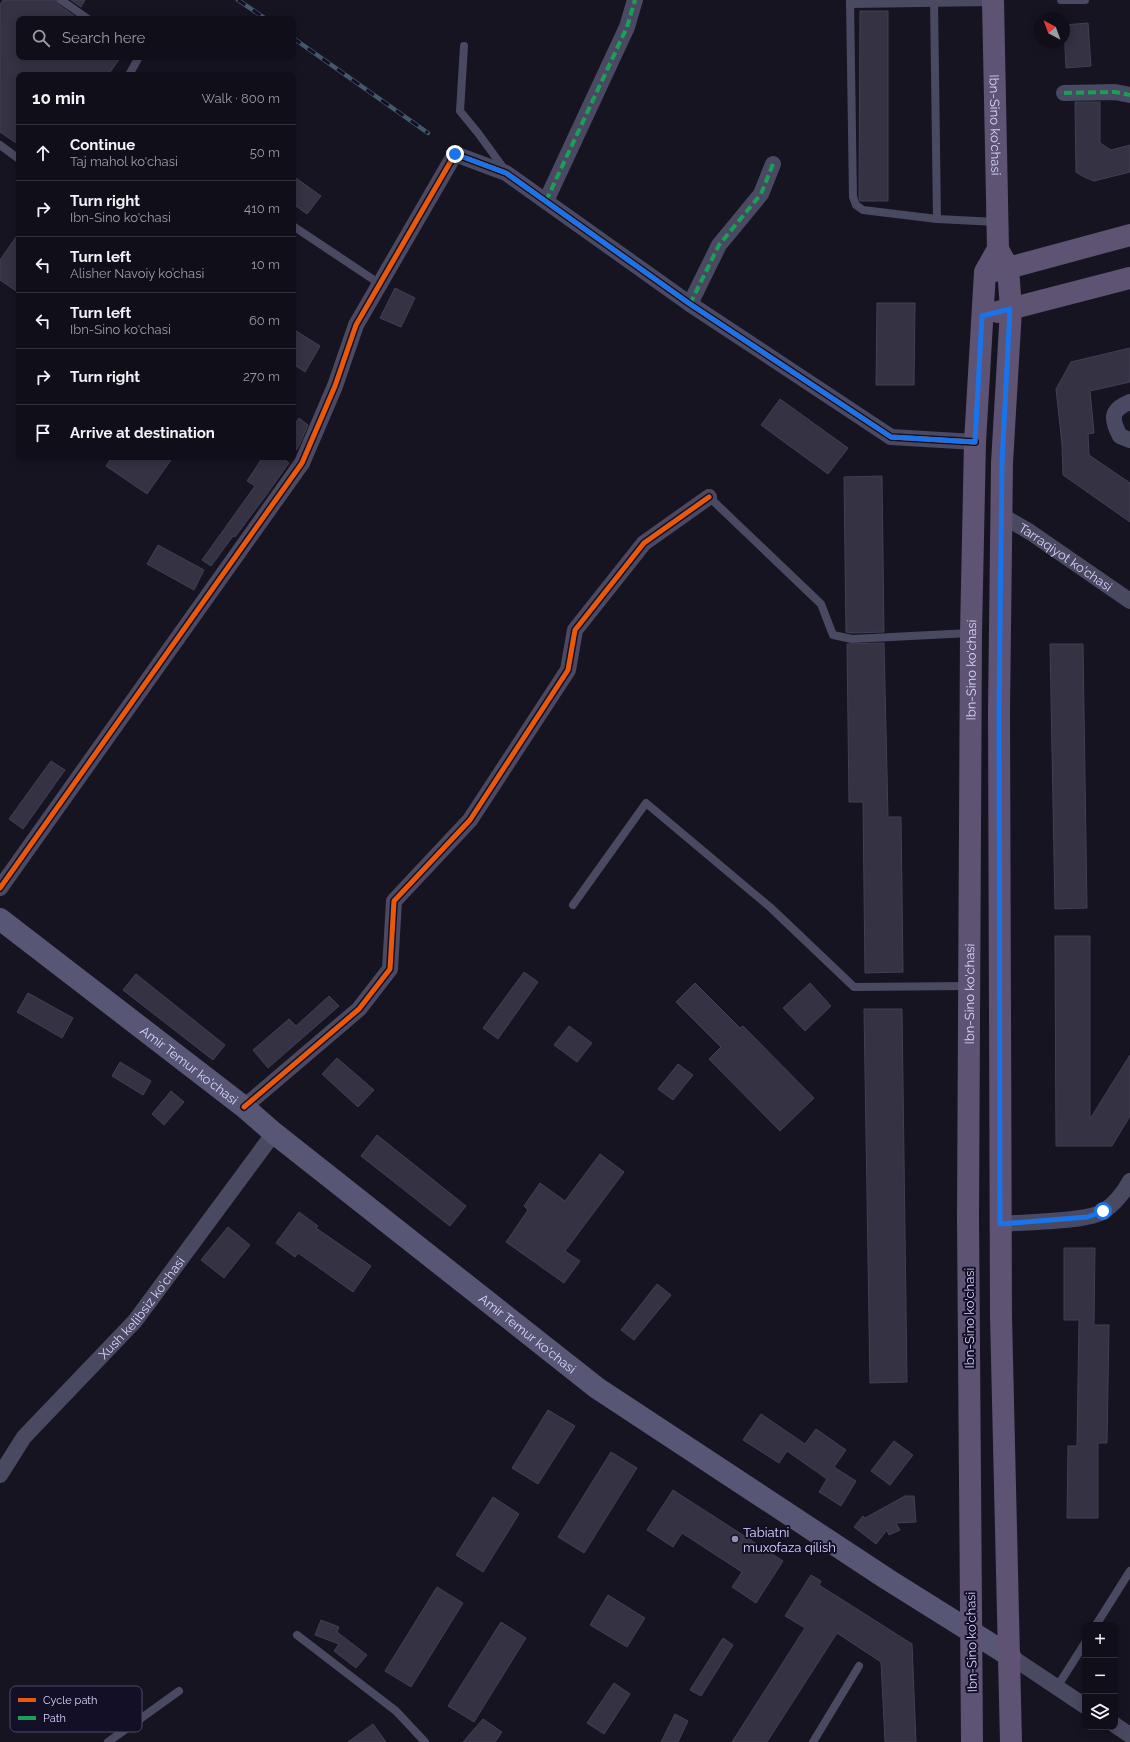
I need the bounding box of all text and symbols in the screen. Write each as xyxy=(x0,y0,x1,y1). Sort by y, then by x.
north arrow xyxy=(1034,12,1070,48)
search box xyxy=(16,16,296,60)
icon: search xyxy=(30,27,52,49)
text: Search here xyxy=(62,29,145,47)
street label: Ibn-Sino ko'chasi xyxy=(986,74,1004,176)
text: 10 min xyxy=(32,88,85,108)
text: Walk · 800 m xyxy=(202,91,280,106)
text: Continue xyxy=(70,136,135,154)
icon: ahead xyxy=(32,142,54,164)
text: 50 m xyxy=(250,145,280,160)
route end xyxy=(446,145,464,163)
text: Taj mahol ko'chasi xyxy=(70,154,178,169)
text: Turn right xyxy=(70,192,140,210)
icon: right xyxy=(32,198,54,220)
text: 410 m xyxy=(244,201,280,216)
text: Ibn-Sino ko'chasi xyxy=(70,210,171,225)
text: Turn left xyxy=(70,248,131,266)
icon: left xyxy=(32,254,54,276)
text: 10 m xyxy=(251,257,280,272)
text: Alisher Navoiy ko’chasi xyxy=(70,266,204,281)
text: Turn left xyxy=(70,304,131,322)
icon: left xyxy=(32,310,54,332)
text: 60 m xyxy=(249,313,280,328)
text: Ibn-Sino ko'chasi xyxy=(70,322,171,337)
icon: right xyxy=(32,366,54,388)
text: Turn right xyxy=(70,368,140,386)
text: 270 m xyxy=(243,369,280,384)
icon: arrive xyxy=(32,422,54,444)
text: Arrive at destination xyxy=(70,424,215,442)
street label: Tarraqiyot ko'chasi xyxy=(1016,520,1115,594)
street label: Ibn-Sino ko'chasi xyxy=(964,619,979,721)
street label: Ibn-Sino ko'chasi xyxy=(962,944,977,1045)
street label: Amir Temur ko'chasi xyxy=(137,1023,241,1108)
route start xyxy=(1094,1202,1112,1220)
street label: Xush kelibsiz ko'chasi xyxy=(96,1254,188,1362)
street label: Ibn-Sino ko'chasi xyxy=(962,1268,977,1368)
street label: Amir Temur ko'chasi xyxy=(476,1291,579,1377)
place label: Tabiatni muxofaza qilish xyxy=(743,1525,836,1555)
marker: Tabiatni muxofaza qilish xyxy=(730,1534,740,1544)
street label: Ibn-Sino ko'chasi xyxy=(963,1591,980,1693)
map controls xyxy=(1082,1622,1118,1730)
button: + xyxy=(1082,1622,1118,1658)
button: − xyxy=(1082,1658,1118,1694)
legend xyxy=(10,1686,142,1732)
text: Cycle path xyxy=(43,1694,97,1707)
button: layers xyxy=(1082,1694,1118,1730)
text: Path xyxy=(43,1712,66,1725)

